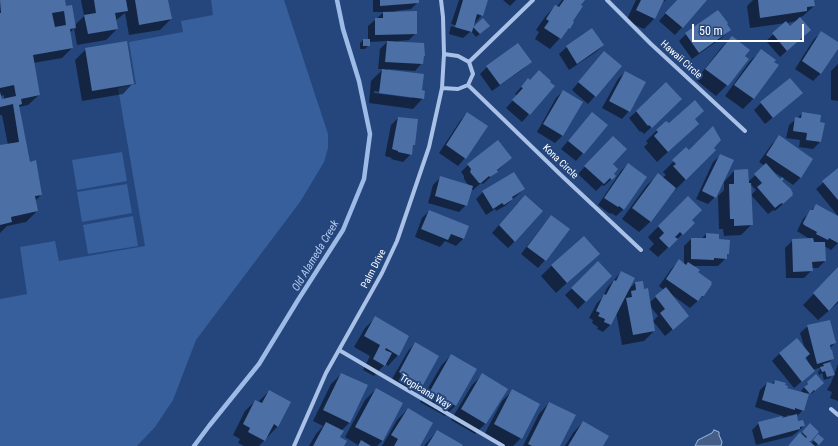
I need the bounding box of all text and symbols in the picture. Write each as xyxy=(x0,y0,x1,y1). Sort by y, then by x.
scale bar xyxy=(694,16,806,42)
text: 50 m xyxy=(699,24,723,38)
street label: Hawaii Circle xyxy=(658,38,704,82)
street label: Kona Circle xyxy=(540,142,580,182)
water label: Old Alameda Creek xyxy=(290,218,342,294)
street label: Palm Drive xyxy=(359,247,389,291)
street label: Tropicana Way xyxy=(397,372,453,412)

